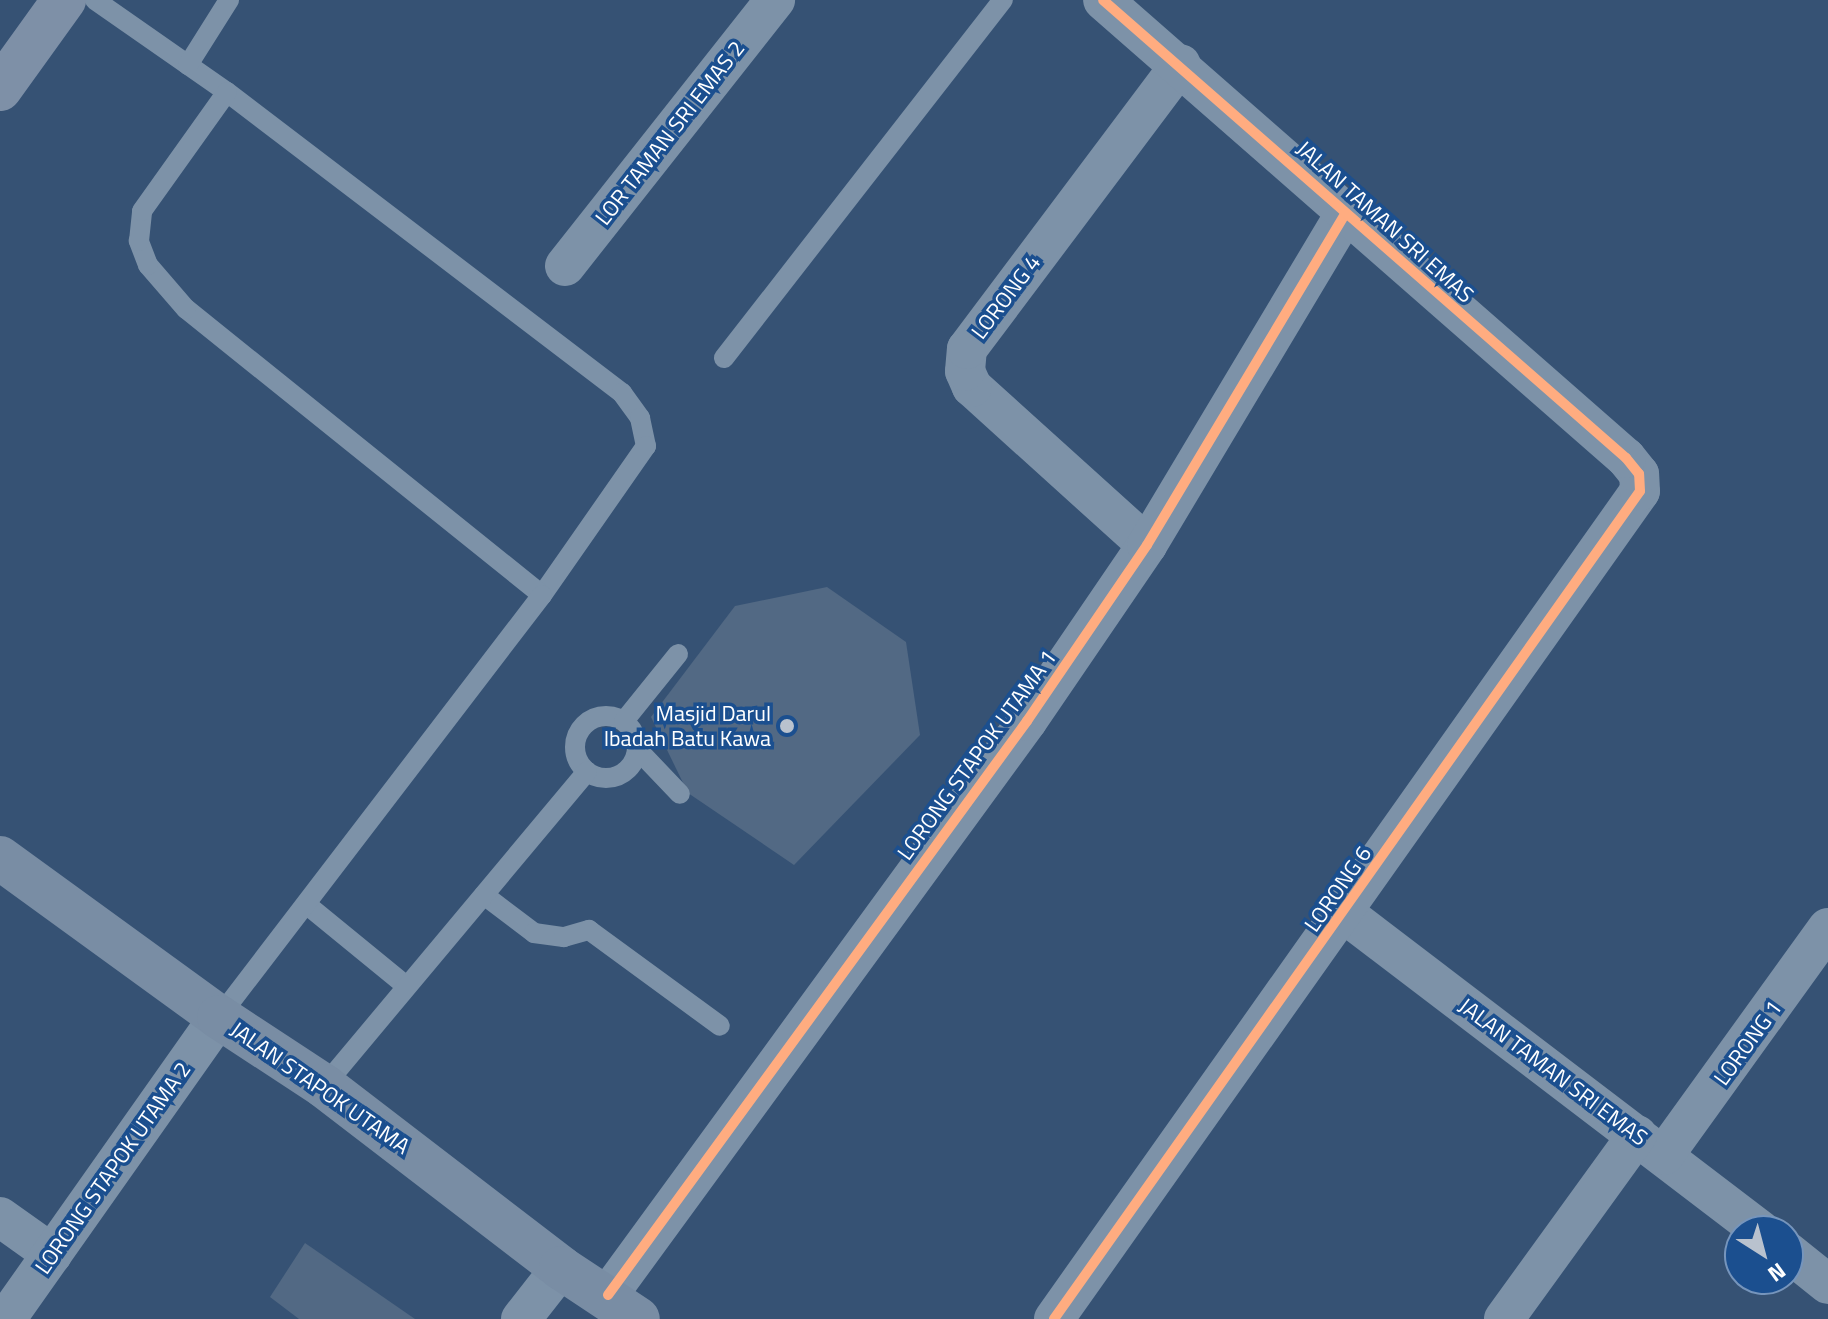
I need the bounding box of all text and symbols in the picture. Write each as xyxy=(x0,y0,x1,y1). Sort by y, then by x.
street label: LOR TAMAN SRI EMAS 2 xyxy=(590,36,750,230)
street label: JALAN TAMAN SRI EMAS xyxy=(1291,136,1479,308)
street label: LORONG 4 xyxy=(966,250,1046,344)
street label: LORONG STAPOK UTAMA 1 xyxy=(892,645,1062,865)
place label: Masjid Darul Ibadah Batu Kawa xyxy=(604,700,771,752)
marker: Masjid Darul Ibadah Batu Kawa xyxy=(778,717,796,735)
street label: LORONG 6 xyxy=(1299,841,1377,937)
street label: JALAN TAMAN SRI EMAS xyxy=(1454,993,1652,1151)
street label: LORONG 1 xyxy=(1708,995,1788,1091)
street label: JALAN STAPOK UTAMA xyxy=(225,1016,415,1160)
street label: LORONG STAPOK UTAMA 2 xyxy=(30,1057,196,1279)
north arrow xyxy=(1724,1215,1804,1295)
text: N xyxy=(1761,1255,1793,1291)

